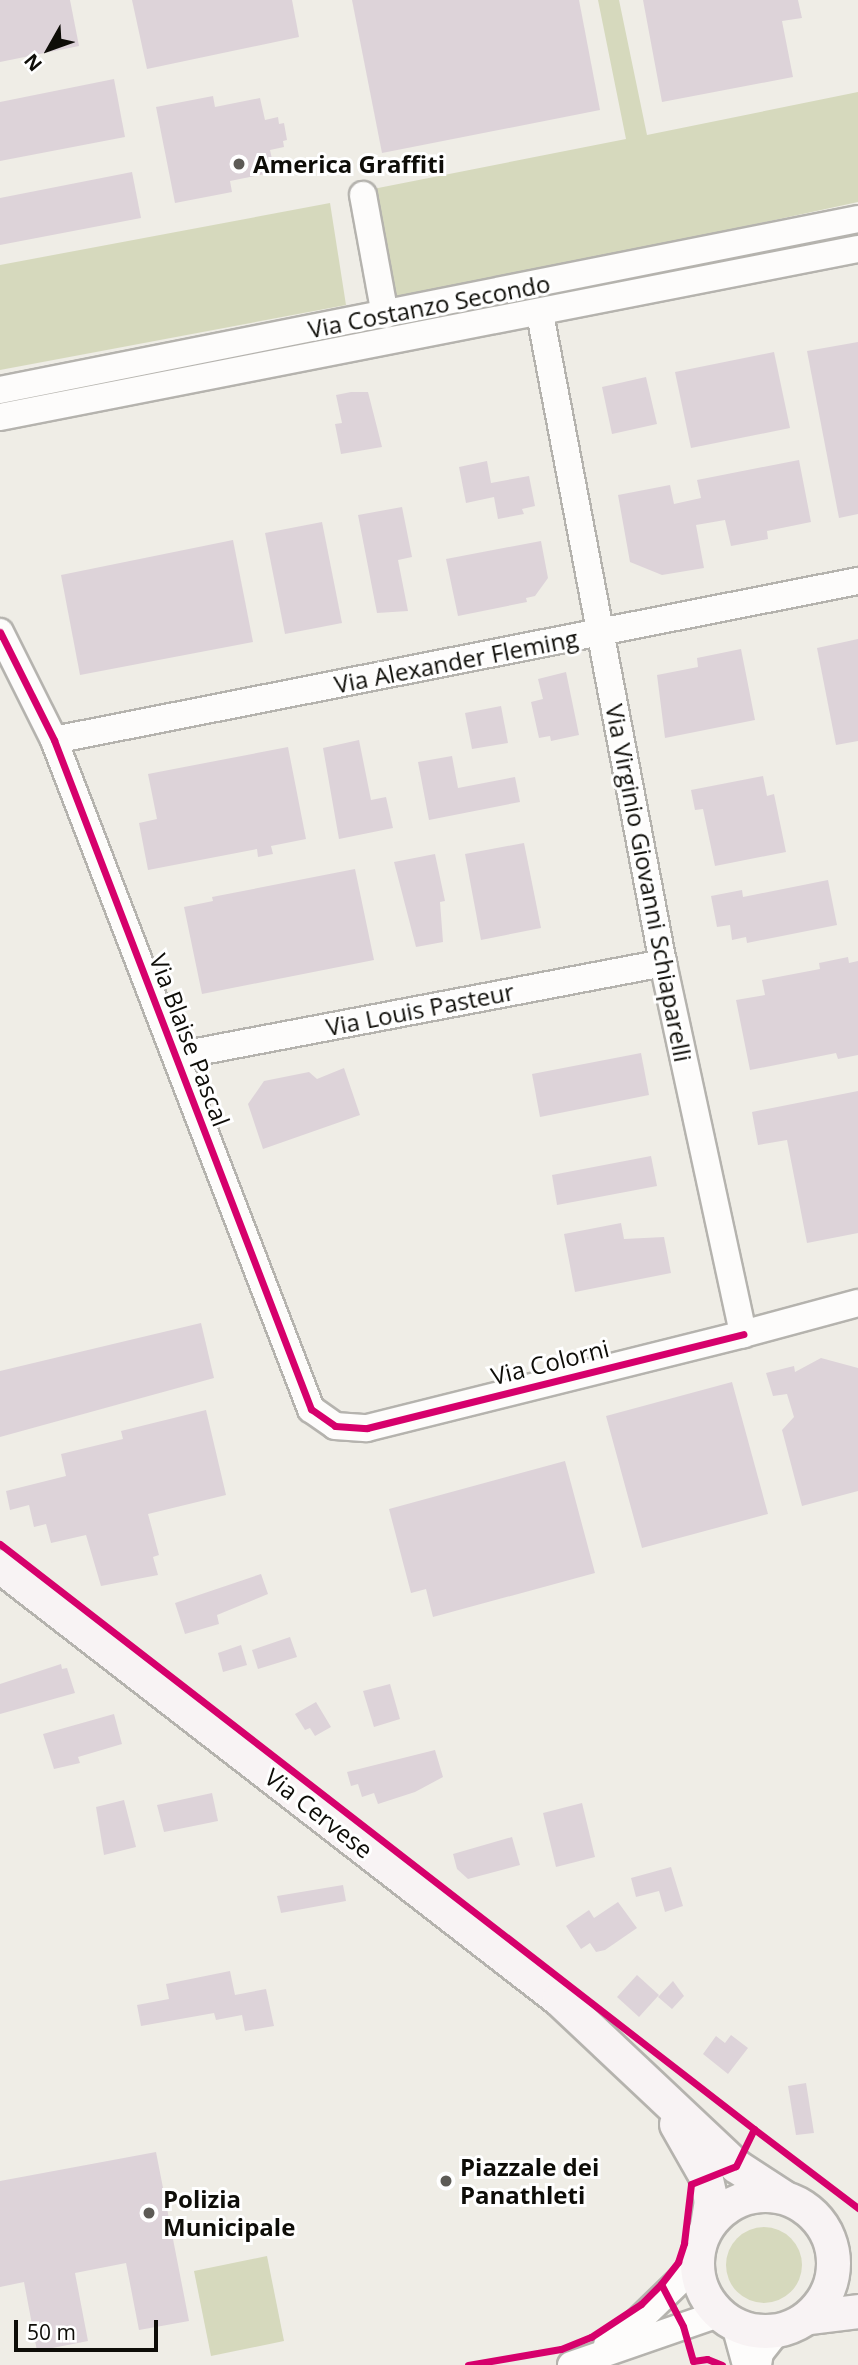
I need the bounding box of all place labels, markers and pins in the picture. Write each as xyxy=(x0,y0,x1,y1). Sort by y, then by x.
place label: America Graffiti xyxy=(253,150,445,178)
marker: America Graffiti xyxy=(231,156,247,172)
place label: Piazzale dei Panathleti xyxy=(460,2153,599,2209)
marker: Piazzale dei Panathleti xyxy=(438,2173,454,2189)
place label: Polizia Municipale xyxy=(163,2185,295,2241)
marker: Polizia Municipale xyxy=(141,2205,157,2221)

